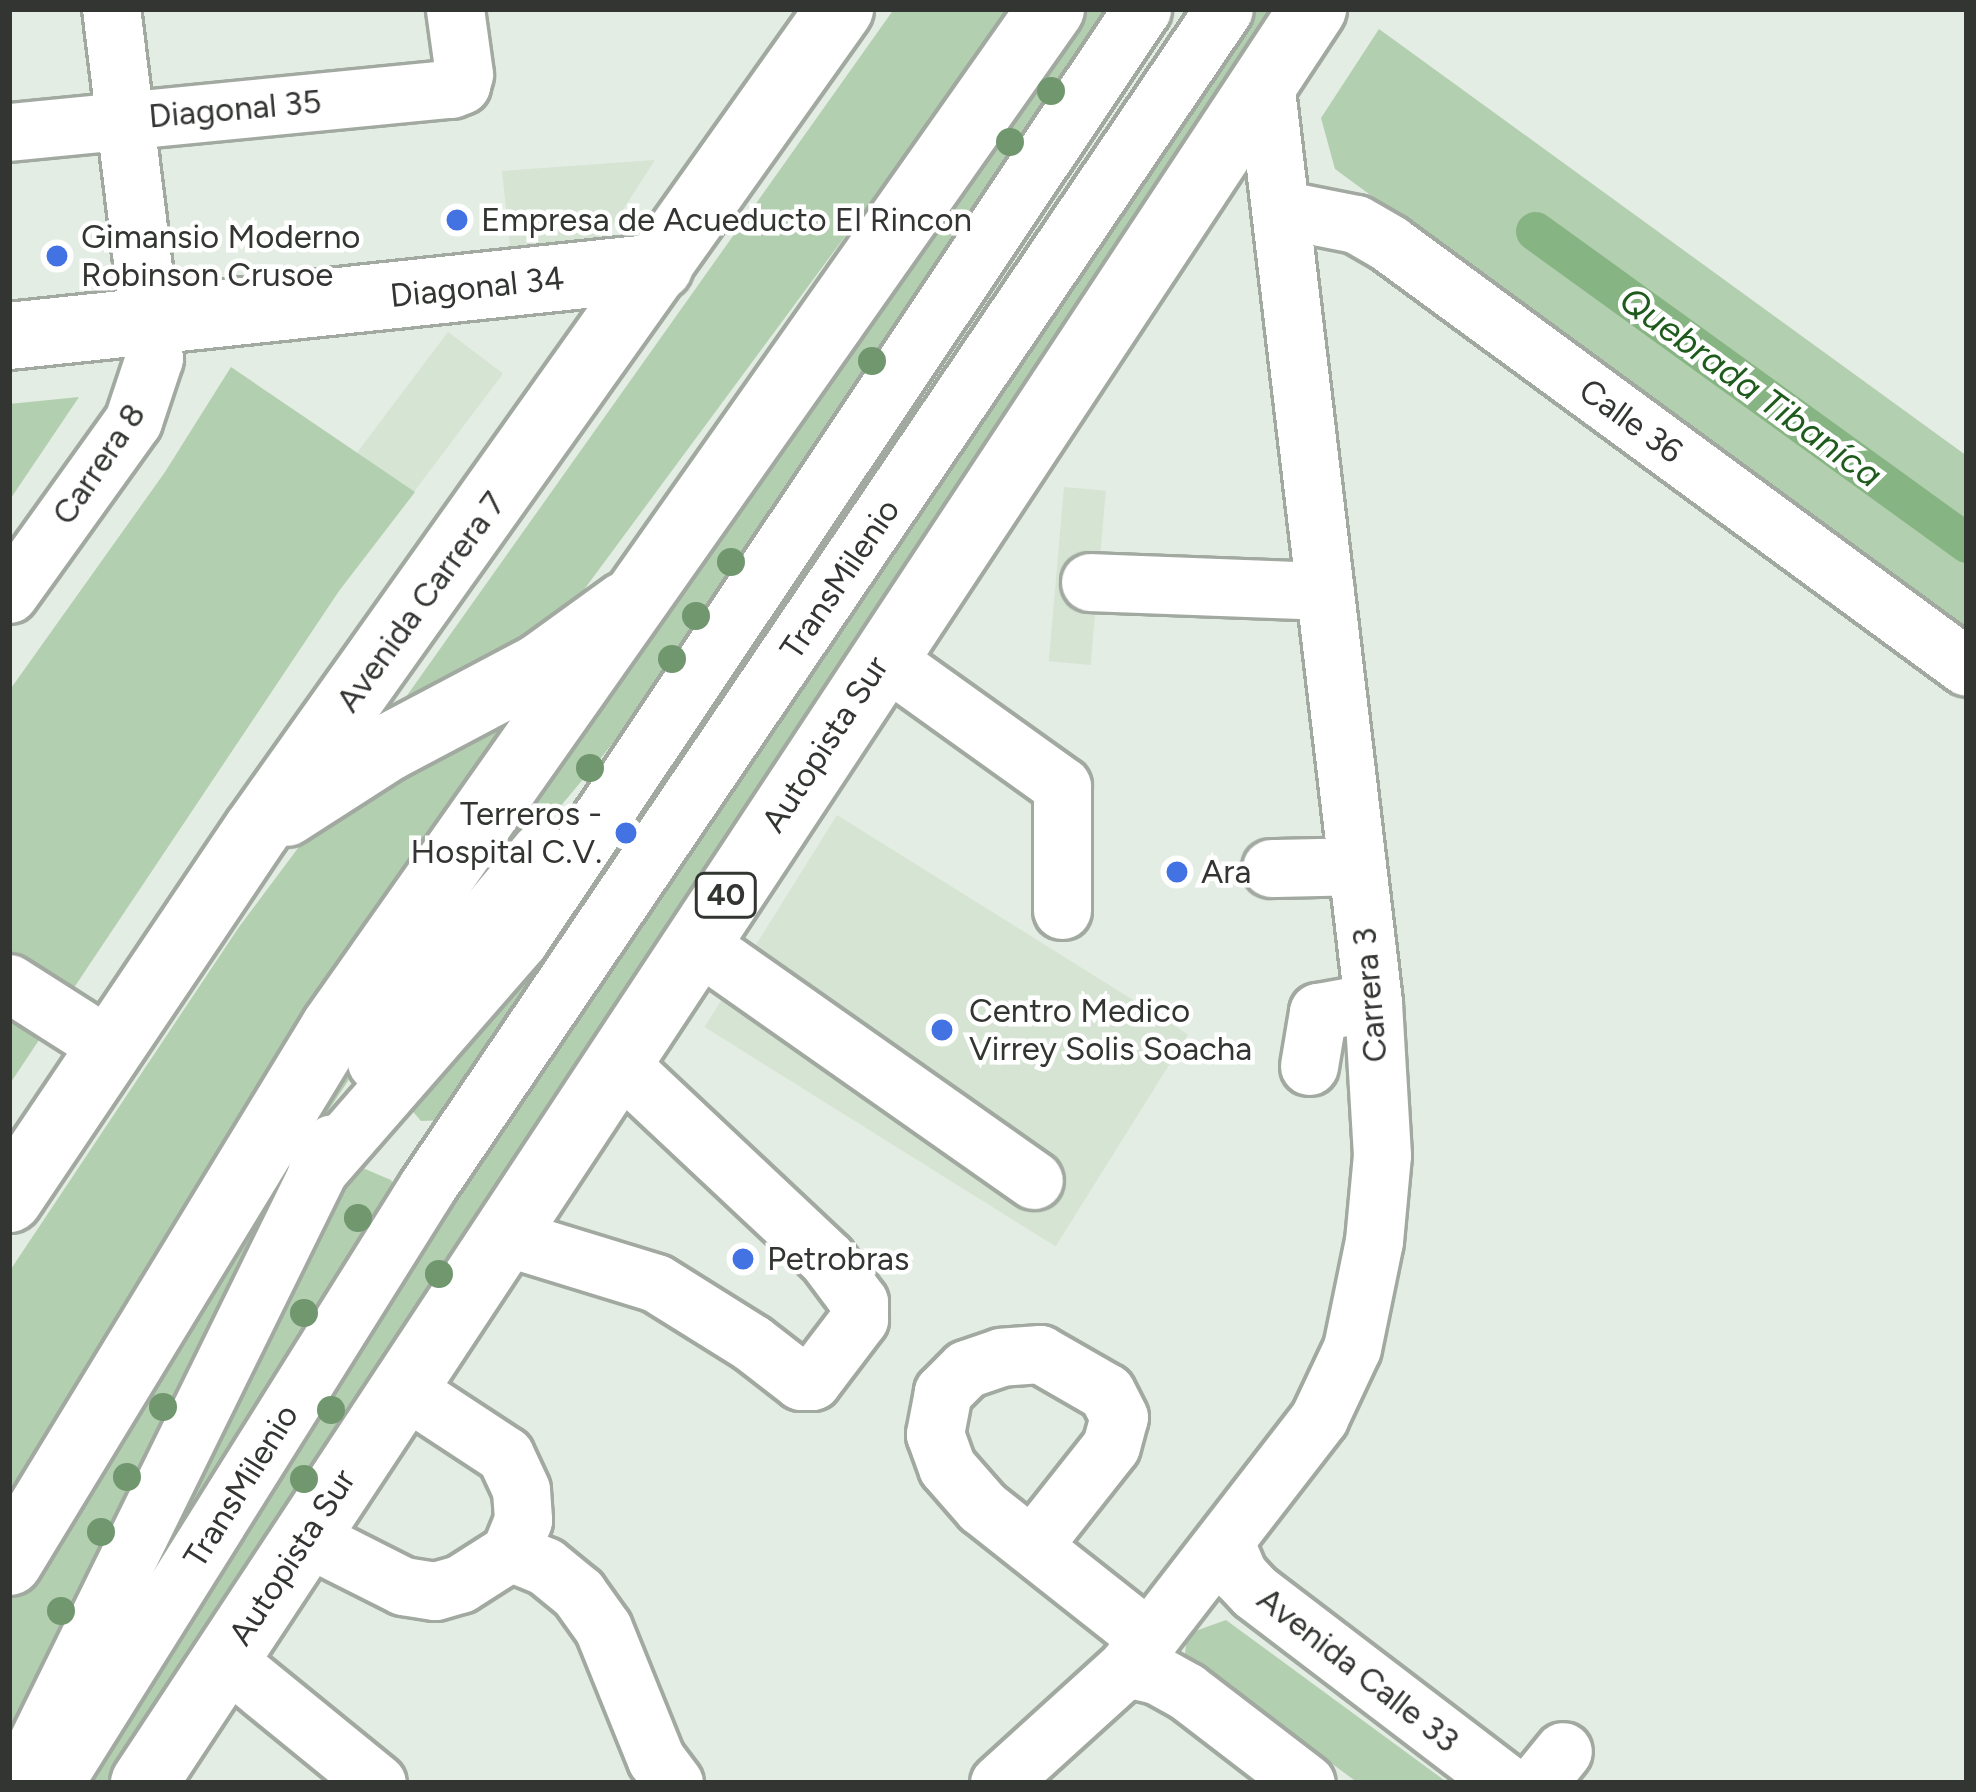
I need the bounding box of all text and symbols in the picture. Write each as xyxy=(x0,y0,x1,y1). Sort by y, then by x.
street label: Diagonal 35 xyxy=(147,82,323,136)
place label: Empresa de Acueducto El Rincon xyxy=(481,200,972,240)
marker: Empresa de Acueducto El Rincon xyxy=(444,207,470,233)
place label: Gimansio Moderno Robinson Crusoe xyxy=(81,217,361,295)
marker: Gimansio Moderno Robinson Crusoe xyxy=(44,243,70,269)
street label: Diagonal 34 xyxy=(388,258,566,316)
water label: Quebrada Tibaníca xyxy=(1612,277,1890,497)
street label: Calle 36 xyxy=(1572,370,1690,472)
street label: Carrera 8 xyxy=(44,396,154,532)
street label: Avenida Carrera 7 xyxy=(328,484,514,720)
street label: TransMilenio xyxy=(772,491,908,667)
street label: Autopista Sur xyxy=(753,648,897,840)
place label: Terreros - Hospital C.V. xyxy=(411,794,602,872)
marker: Terreros - Hospital C.V. xyxy=(613,820,639,846)
place label: Ara xyxy=(1201,852,1251,892)
marker: Ara xyxy=(1164,859,1190,885)
road number: 40 xyxy=(693,871,759,919)
street label: Carrera 3 xyxy=(1344,926,1396,1064)
place label: Centro Medico Virrey Solis Soacha xyxy=(969,991,1252,1069)
marker: Centro Medico Virrey Solis Soacha xyxy=(926,1014,958,1046)
place label: Petrobras xyxy=(767,1239,909,1279)
marker: Petrobras xyxy=(730,1246,756,1272)
street label: TransMilenio xyxy=(175,1397,307,1575)
street label: Autopista Sur xyxy=(220,1461,364,1653)
street label: Avenida Calle 33 xyxy=(1250,1579,1466,1761)

